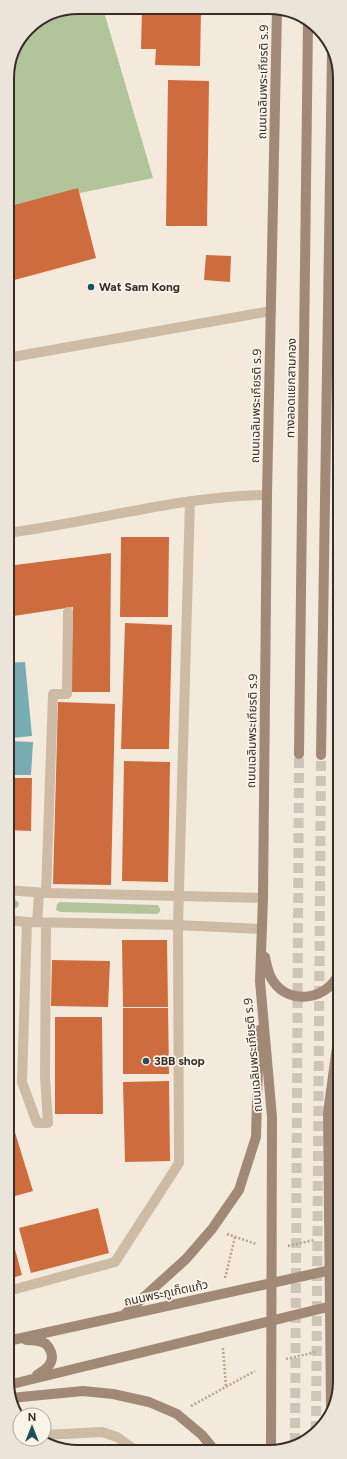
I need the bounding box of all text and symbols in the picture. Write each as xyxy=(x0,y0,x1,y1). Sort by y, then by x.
street label: ถนนเฉลิมพระเกียรติ ร.9 xyxy=(255,24,271,139)
place label: Wat Sam Kong xyxy=(99,280,180,294)
marker: Wat Sam Kong xyxy=(86,282,96,292)
street label: ทางลอดแยกสามกอง xyxy=(283,338,299,438)
street label: ถนนเฉลิมพระเกียรติ ร.9 xyxy=(248,348,264,463)
street label: ถนนเฉลิมพระเกียรติ ร.9 xyxy=(244,673,260,788)
street label: ถนนเฉลิมพระเกียรติ ร.9 xyxy=(241,997,265,1113)
place label: 3BB shop xyxy=(154,1054,205,1068)
marker: 3BB shop xyxy=(141,1056,151,1066)
street label: ถนนพระภูเก็ตแก้ว xyxy=(123,1277,209,1309)
north arrow xyxy=(12,1407,52,1447)
text: N xyxy=(28,1411,36,1424)

